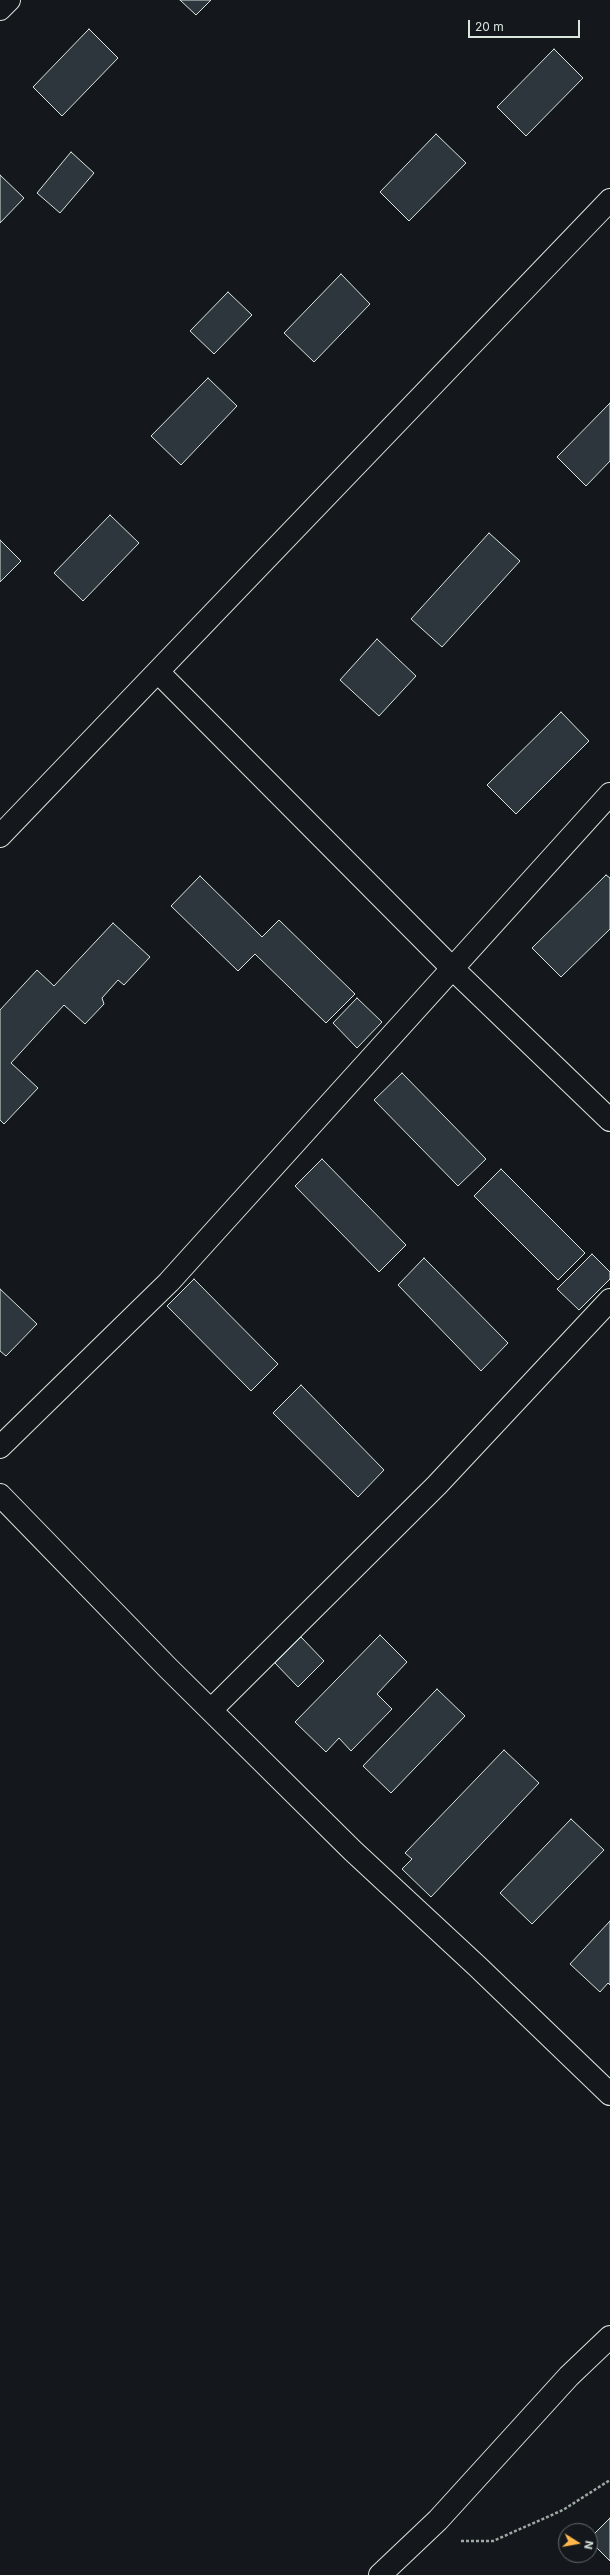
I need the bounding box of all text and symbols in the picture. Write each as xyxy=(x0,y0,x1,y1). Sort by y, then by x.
scale bar xyxy=(470,12,582,38)
text: 20 m xyxy=(475,19,504,34)
north arrow xyxy=(558,2523,598,2563)
text: N xyxy=(581,2540,596,2551)

